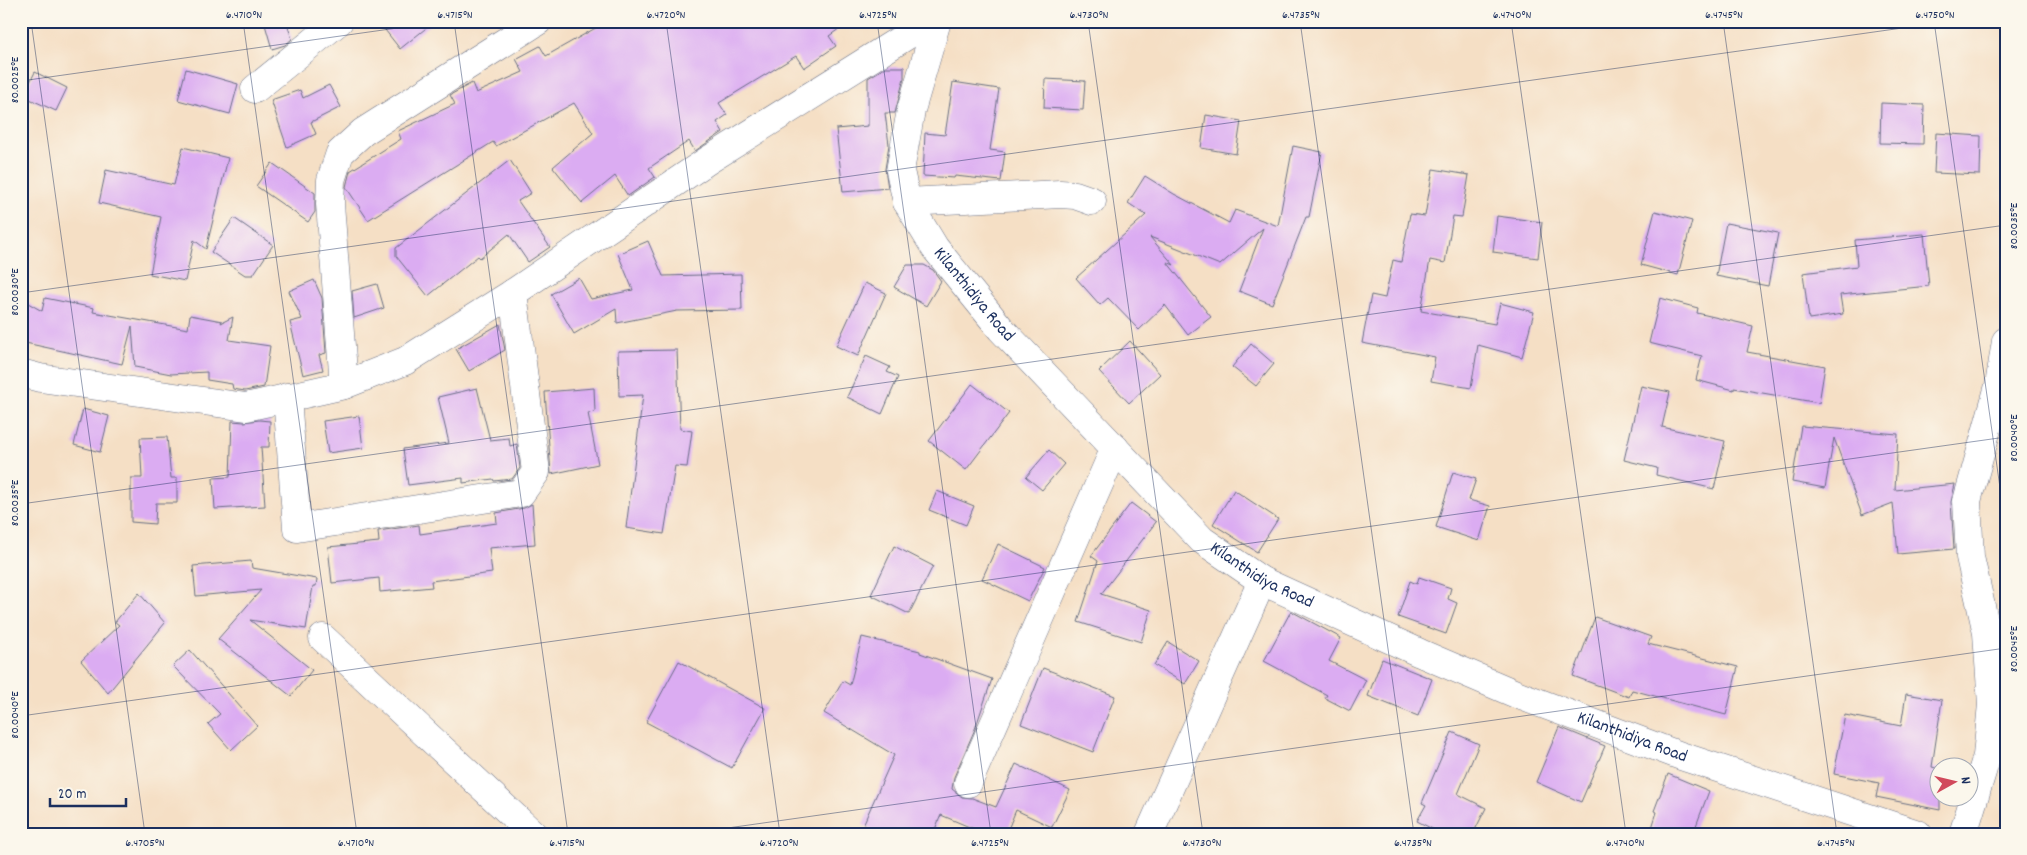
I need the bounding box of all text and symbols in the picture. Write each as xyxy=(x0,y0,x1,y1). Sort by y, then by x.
text: 6.4710°N xyxy=(226,7,262,24)
text: 6.4715°N xyxy=(437,7,473,24)
text: 6.4720°N xyxy=(646,7,686,24)
text: 6.4725°N xyxy=(859,7,897,24)
text: 6.4730°N xyxy=(1069,7,1109,24)
text: 6.4735°N xyxy=(1282,7,1320,24)
text: 6.4740°N xyxy=(1493,7,1531,24)
text: 6.4745°N xyxy=(1705,7,1743,24)
text: 6.4750°N xyxy=(1915,7,1955,24)
text: 80.0025°E xyxy=(7,56,24,103)
text: 80.0035°E xyxy=(2006,202,2023,249)
street label: Kilanthidiya Road xyxy=(927,242,1020,348)
text: 80.0030°E xyxy=(7,268,24,316)
text: 80.0040°E xyxy=(2006,414,2023,462)
text: 80.0035°E xyxy=(7,479,24,526)
street label: Kilanthidiya Road xyxy=(1205,536,1317,615)
text: 80.0045°E xyxy=(2006,625,2023,672)
text: 80.0040°E xyxy=(7,691,24,739)
street label: Kilanthidiya Road xyxy=(1573,705,1691,770)
north arrow xyxy=(1930,758,1980,808)
scale bar xyxy=(50,775,126,807)
text: N xyxy=(1955,776,1975,785)
text: 20 m xyxy=(58,784,86,806)
text: 6.4705°N xyxy=(125,835,165,852)
text: 6.4710°N xyxy=(338,835,374,852)
text: 6.4715°N xyxy=(549,835,585,852)
text: 6.4720°N xyxy=(759,835,799,852)
text: 6.4725°N xyxy=(971,835,1009,852)
text: 6.4730°N xyxy=(1182,835,1222,852)
text: 6.4735°N xyxy=(1394,835,1432,852)
text: 6.4740°N xyxy=(1606,835,1644,852)
text: 6.4745°N xyxy=(1817,835,1855,852)

